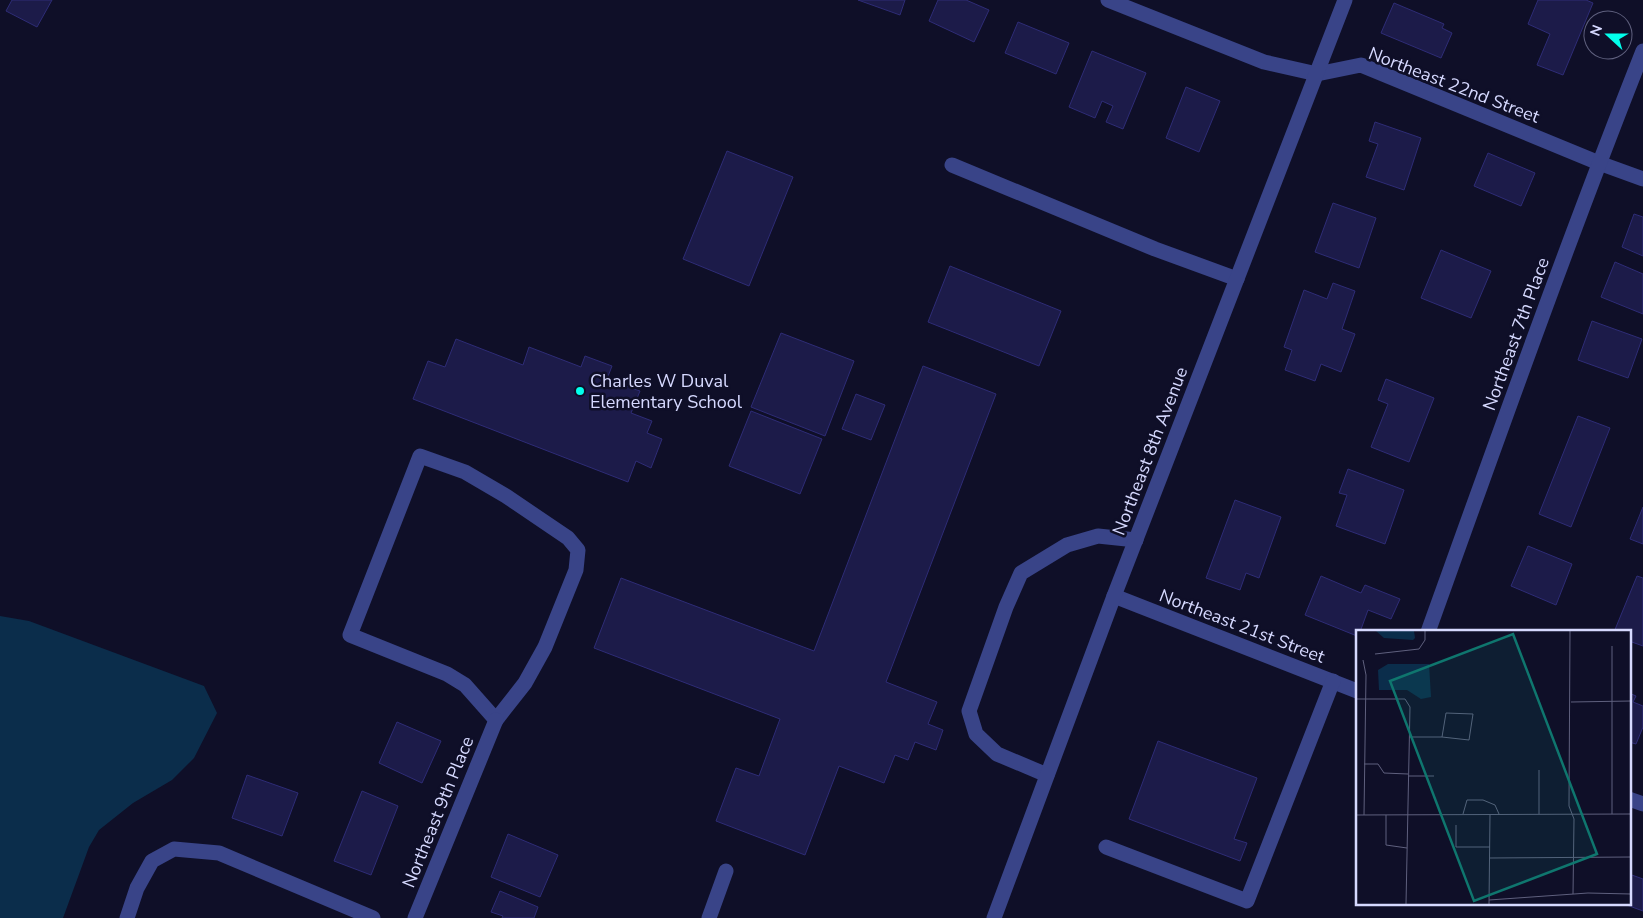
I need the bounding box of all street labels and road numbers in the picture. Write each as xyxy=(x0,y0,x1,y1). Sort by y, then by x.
street label: Northeast 22nd Street xyxy=(1365,41,1544,129)
street label: Northeast 7th Place xyxy=(1477,254,1555,414)
street label: Northeast 8th Avenue xyxy=(1107,363,1193,539)
street label: Northeast 21st Street xyxy=(1156,583,1329,669)
street label: Northeast 9th Place xyxy=(397,733,479,891)

